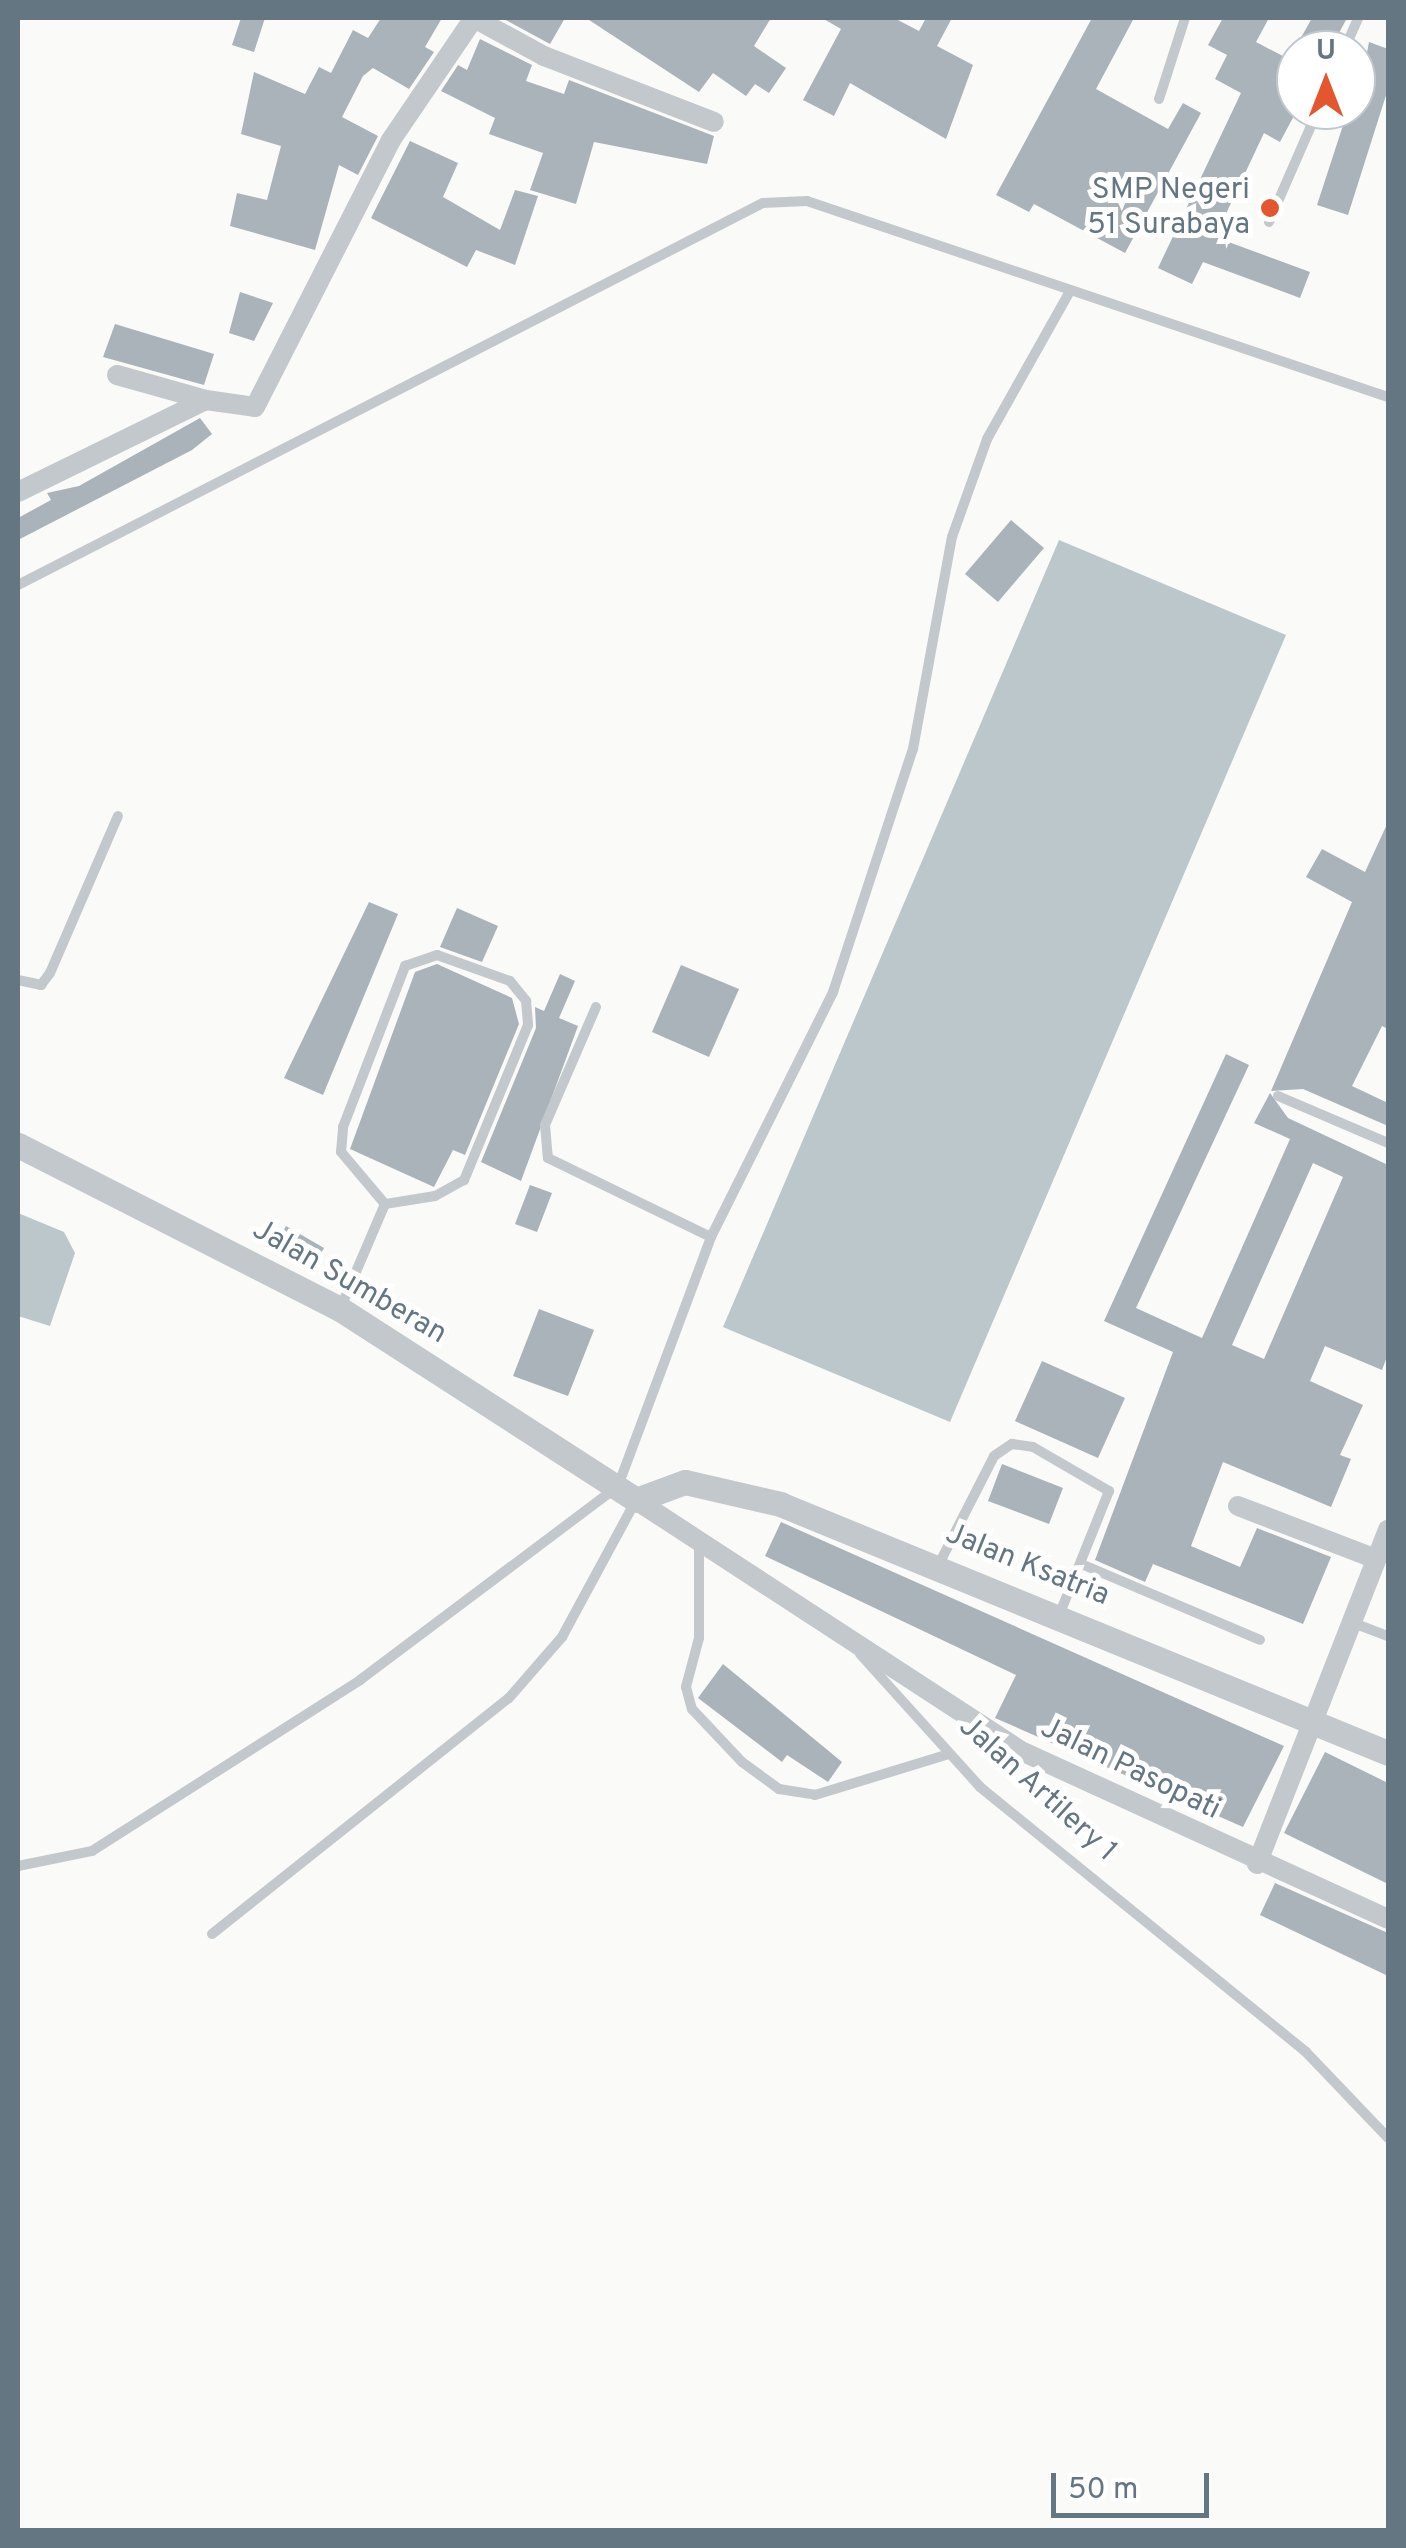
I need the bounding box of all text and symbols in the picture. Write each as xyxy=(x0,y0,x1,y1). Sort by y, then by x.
north arrow xyxy=(1276,30,1376,130)
text: U xyxy=(1316,34,1336,70)
place label: SMP Negeri 51 Surabaya xyxy=(1087,173,1250,244)
marker: SMP Negeri 51 Surabaya xyxy=(1259,197,1281,219)
street label: Jalan Sumberan xyxy=(245,1213,453,1353)
street label: Jalan Ksatria xyxy=(940,1517,1114,1615)
street label: Jalan Artilery 1 xyxy=(950,1709,1124,1871)
street label: Jalan Pasopati xyxy=(1034,1711,1226,1829)
scale bar xyxy=(1056,2453,1214,2515)
text: 50 m xyxy=(1068,2472,1138,2509)

